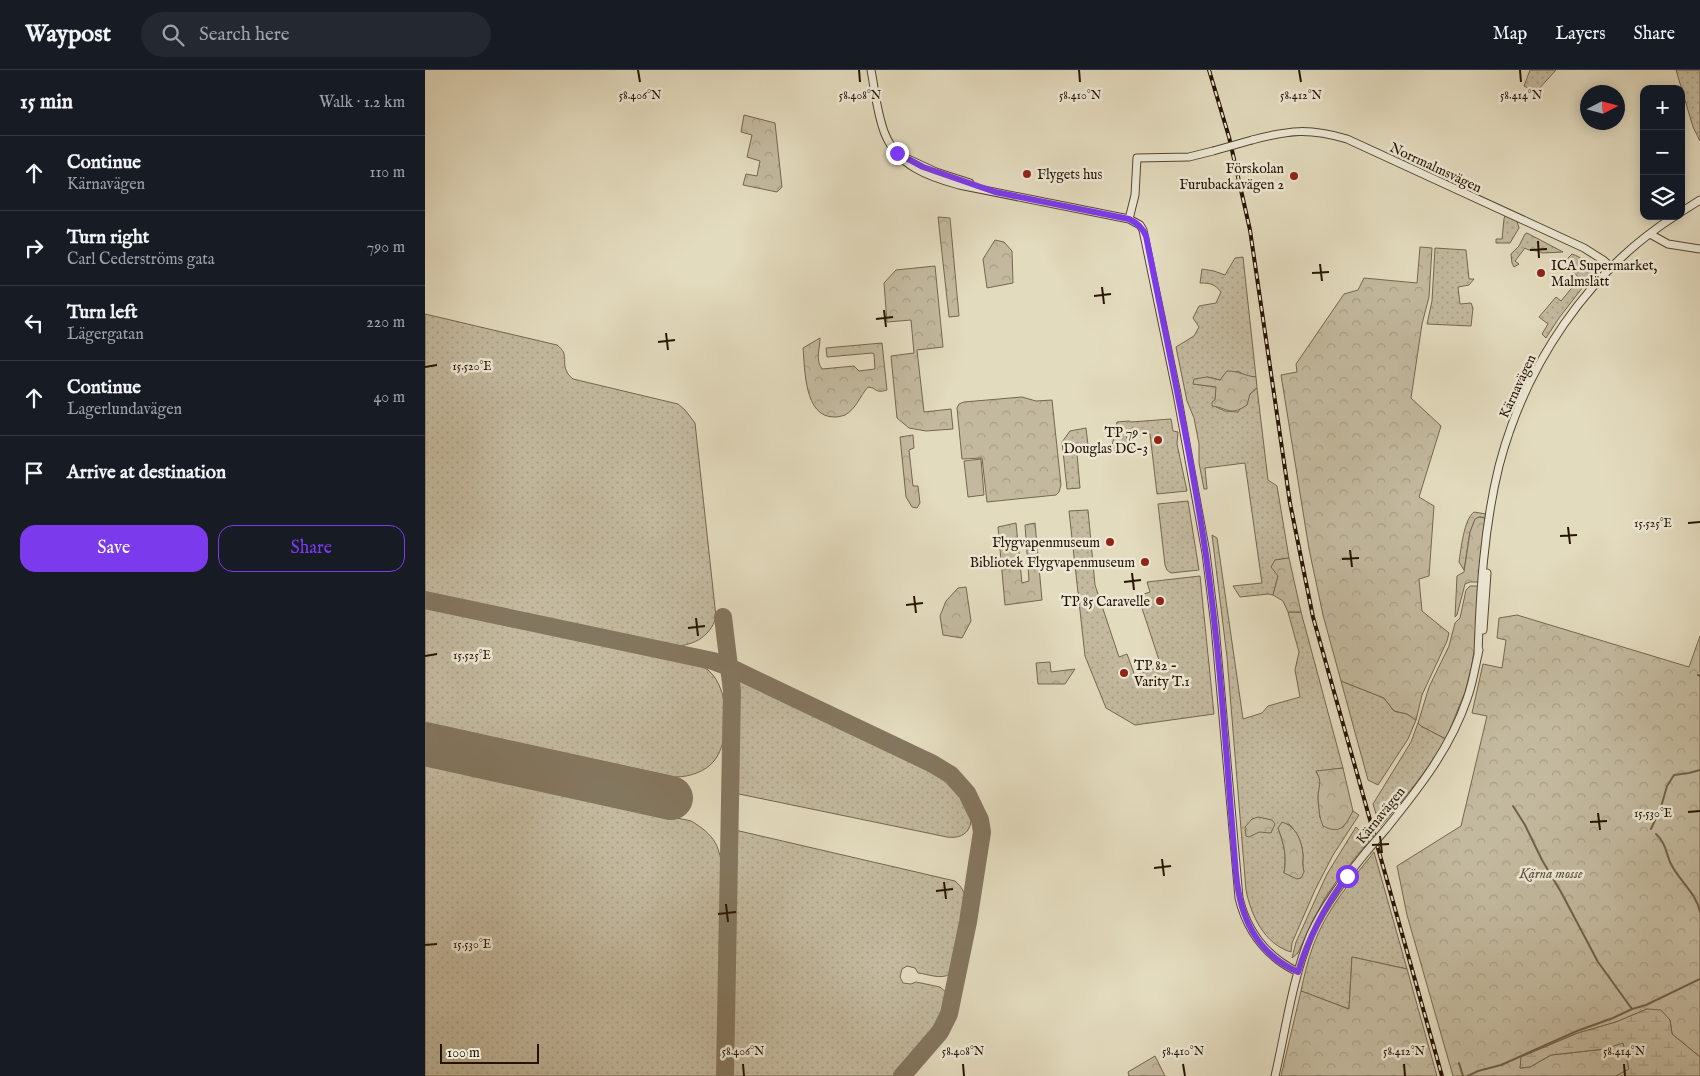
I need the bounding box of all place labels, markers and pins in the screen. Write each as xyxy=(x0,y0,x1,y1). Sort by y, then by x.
place label: Förskolan Furubackavägen 2 xyxy=(1179,160,1285,194)
place label: Flygets hus xyxy=(1037,166,1103,184)
marker: Flygets hus xyxy=(1021,168,1033,180)
marker: Förskolan Furubackavägen 2 xyxy=(1288,170,1300,182)
place label: ICA Supermarket, Malmslätt xyxy=(1551,257,1658,291)
marker: ICA Supermarket, Malmslätt xyxy=(1535,267,1547,279)
place label: TP 79 - Douglas DC-3 xyxy=(1064,424,1148,458)
marker: TP 79 - Douglas DC-3 xyxy=(1152,434,1164,446)
place label: Flygvapenmuseum xyxy=(992,534,1100,552)
marker: Flygvapenmuseum xyxy=(1104,536,1116,548)
place label: Bibliotek Flygvapenmuseum xyxy=(970,554,1135,572)
marker: Bibliotek Flygvapenmuseum xyxy=(1139,556,1151,568)
place label: TP 85 Caravelle xyxy=(1061,593,1151,611)
marker: TP 85 Caravelle xyxy=(1154,595,1166,607)
place label: TP 82 - Varity T.1 xyxy=(1133,657,1190,691)
marker: TP 82 - Varity T.1 xyxy=(1118,667,1130,679)

